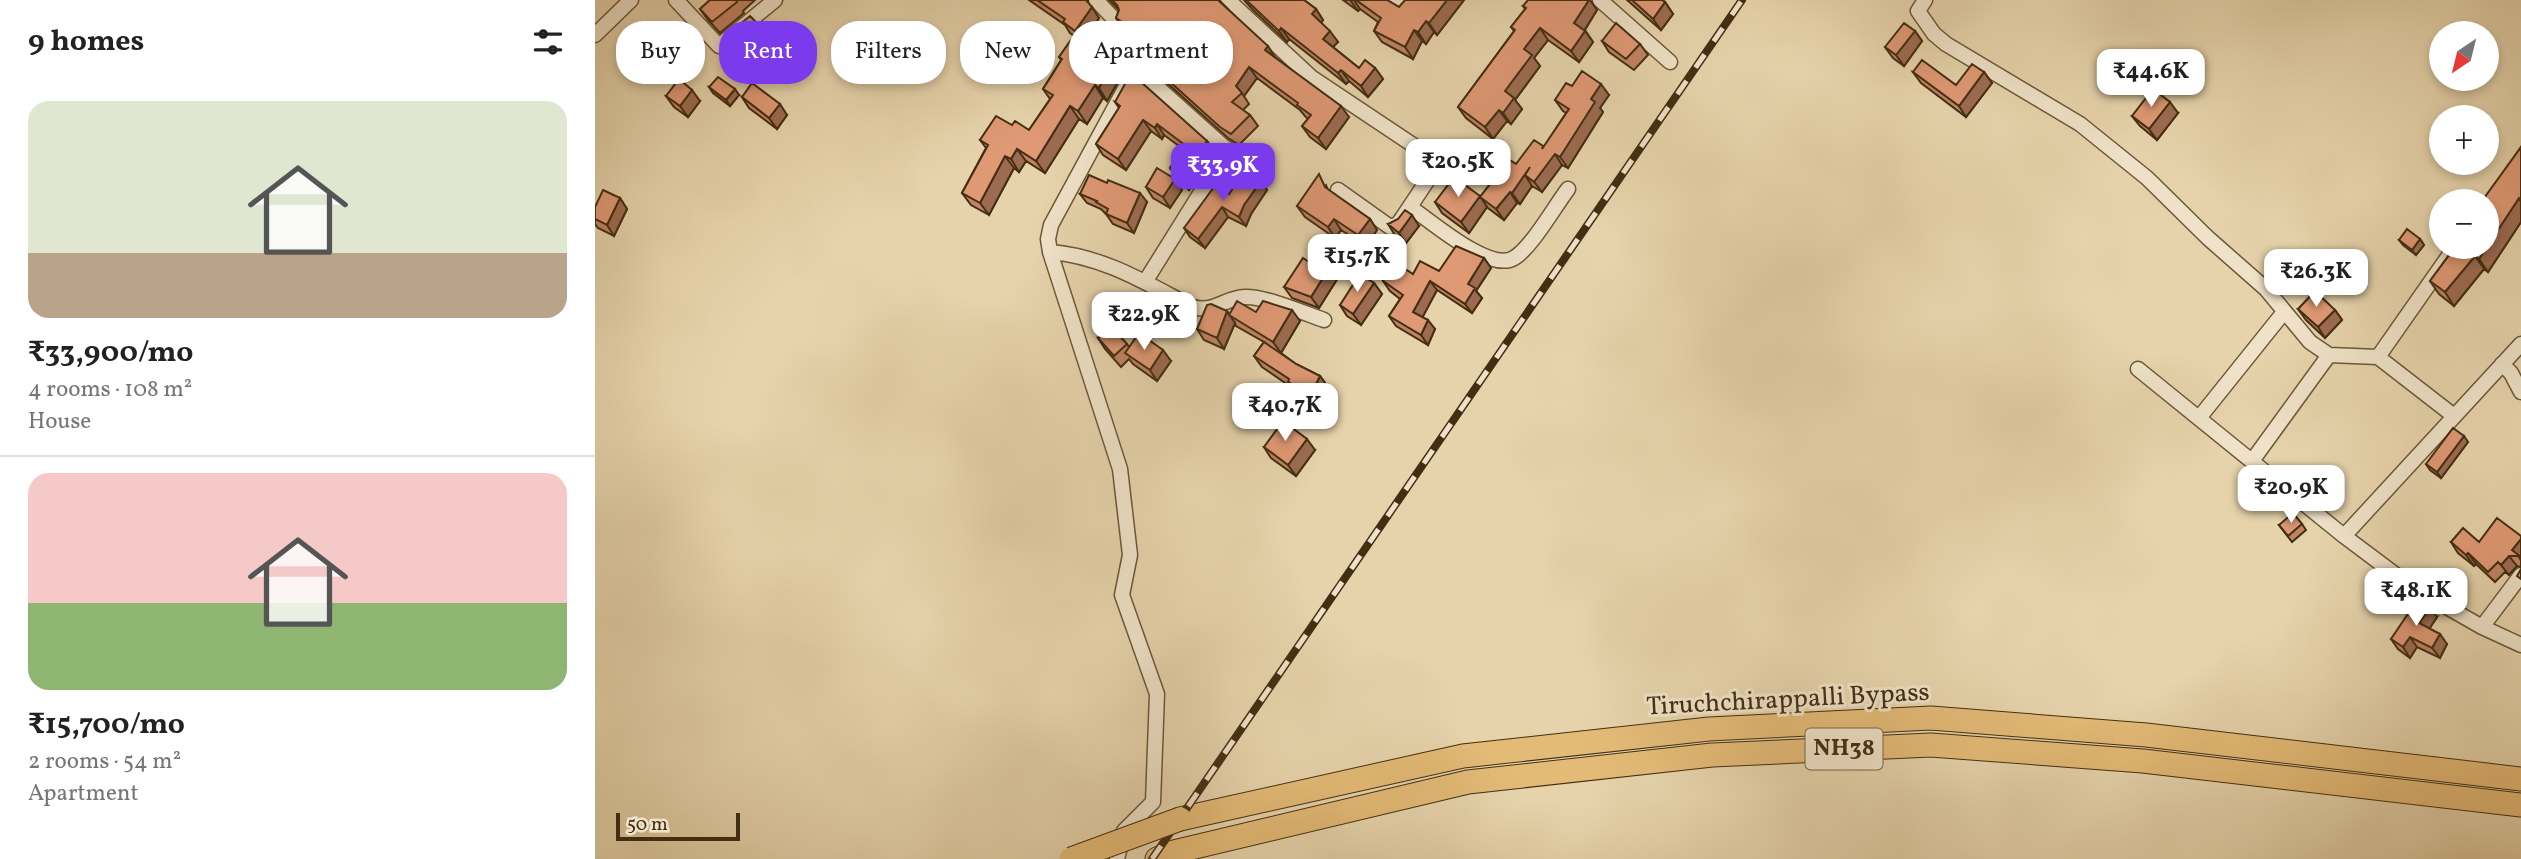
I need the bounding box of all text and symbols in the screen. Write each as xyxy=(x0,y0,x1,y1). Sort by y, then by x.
text: 9 homes xyxy=(28,21,144,63)
chip: Buy xyxy=(616,21,705,84)
chip: Rent xyxy=(719,21,817,84)
chip: Filters xyxy=(831,21,946,84)
chip: New xyxy=(960,21,1055,84)
chip: Apartment xyxy=(1069,21,1233,84)
north arrow xyxy=(2429,21,2499,91)
map controls xyxy=(2429,21,2499,259)
icon: filters xyxy=(529,23,567,61)
pin: ₹44.6K xyxy=(2094,50,2208,109)
text: ₹44.6K xyxy=(2113,56,2189,88)
button: + xyxy=(2429,105,2499,175)
pin: ₹20.5K xyxy=(1401,140,1515,199)
pin: ₹33.9K xyxy=(1166,144,1280,203)
text: ₹20.5K xyxy=(1422,146,1494,178)
icon: home xyxy=(235,147,361,273)
text: ₹33.9K xyxy=(1187,150,1259,182)
button: − xyxy=(2429,189,2499,259)
pin: ₹15.7K xyxy=(1300,234,1414,294)
text: ₹15.7K xyxy=(1324,241,1390,273)
pin: ₹26.3K xyxy=(2259,250,2373,309)
text: ₹26.3K xyxy=(2280,256,2352,288)
pin: ₹22.9K xyxy=(1087,292,1201,352)
text: ₹22.9K xyxy=(1108,299,1180,331)
text: ₹33,900/mo xyxy=(28,332,193,374)
text: 4 rooms · 108 m² xyxy=(28,374,192,406)
pin: ₹40.7K xyxy=(1228,384,1342,443)
text: ₹40.7K xyxy=(1248,390,1322,422)
text: House xyxy=(28,406,91,438)
pin: ₹20.9K xyxy=(2234,466,2348,525)
text: ₹20.9K xyxy=(2254,472,2328,504)
icon: home xyxy=(235,519,361,645)
pin: ₹48.1K xyxy=(2359,568,2473,628)
text: ₹48.1K xyxy=(2380,575,2452,607)
street label: Tiruchchirappalli Bypass xyxy=(1645,675,1931,725)
text: ₹15,700/mo xyxy=(28,704,185,746)
road number: NH38 xyxy=(1805,728,1883,770)
text: 2 rooms · 54 m² xyxy=(28,746,181,778)
text: Apartment xyxy=(28,778,139,810)
scale bar xyxy=(616,810,740,842)
text: 50 m xyxy=(627,812,668,838)

